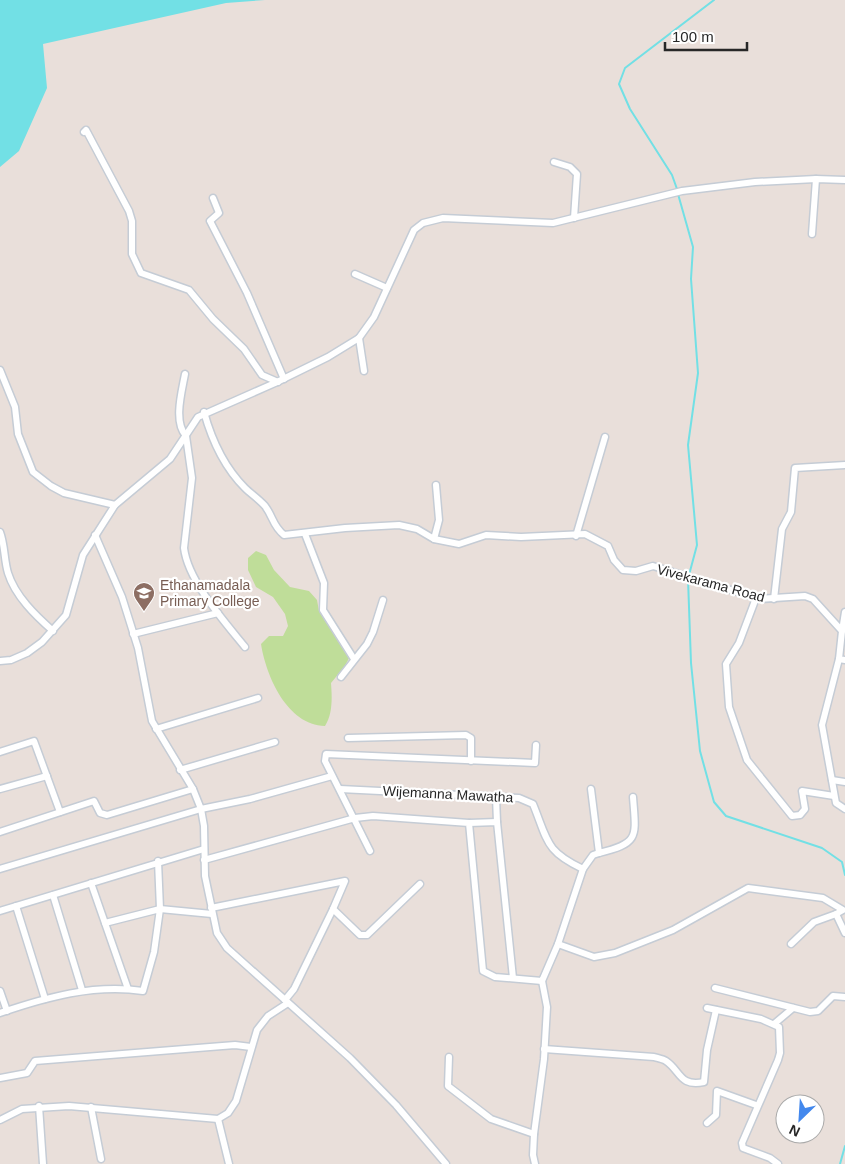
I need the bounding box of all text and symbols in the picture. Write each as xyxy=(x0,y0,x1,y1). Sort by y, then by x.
scale bar xyxy=(665,20,748,52)
text: 100 m xyxy=(672,28,714,45)
street label: Vivekarama Road xyxy=(655,561,767,605)
place label: Ethanamadala Primary College xyxy=(160,577,260,609)
school or university icon: Ethanamadala Primary College xyxy=(132,581,156,612)
street label: Wijemanna Mawatha xyxy=(382,783,514,805)
north arrow xyxy=(775,1094,825,1144)
text: N xyxy=(787,1121,802,1140)

